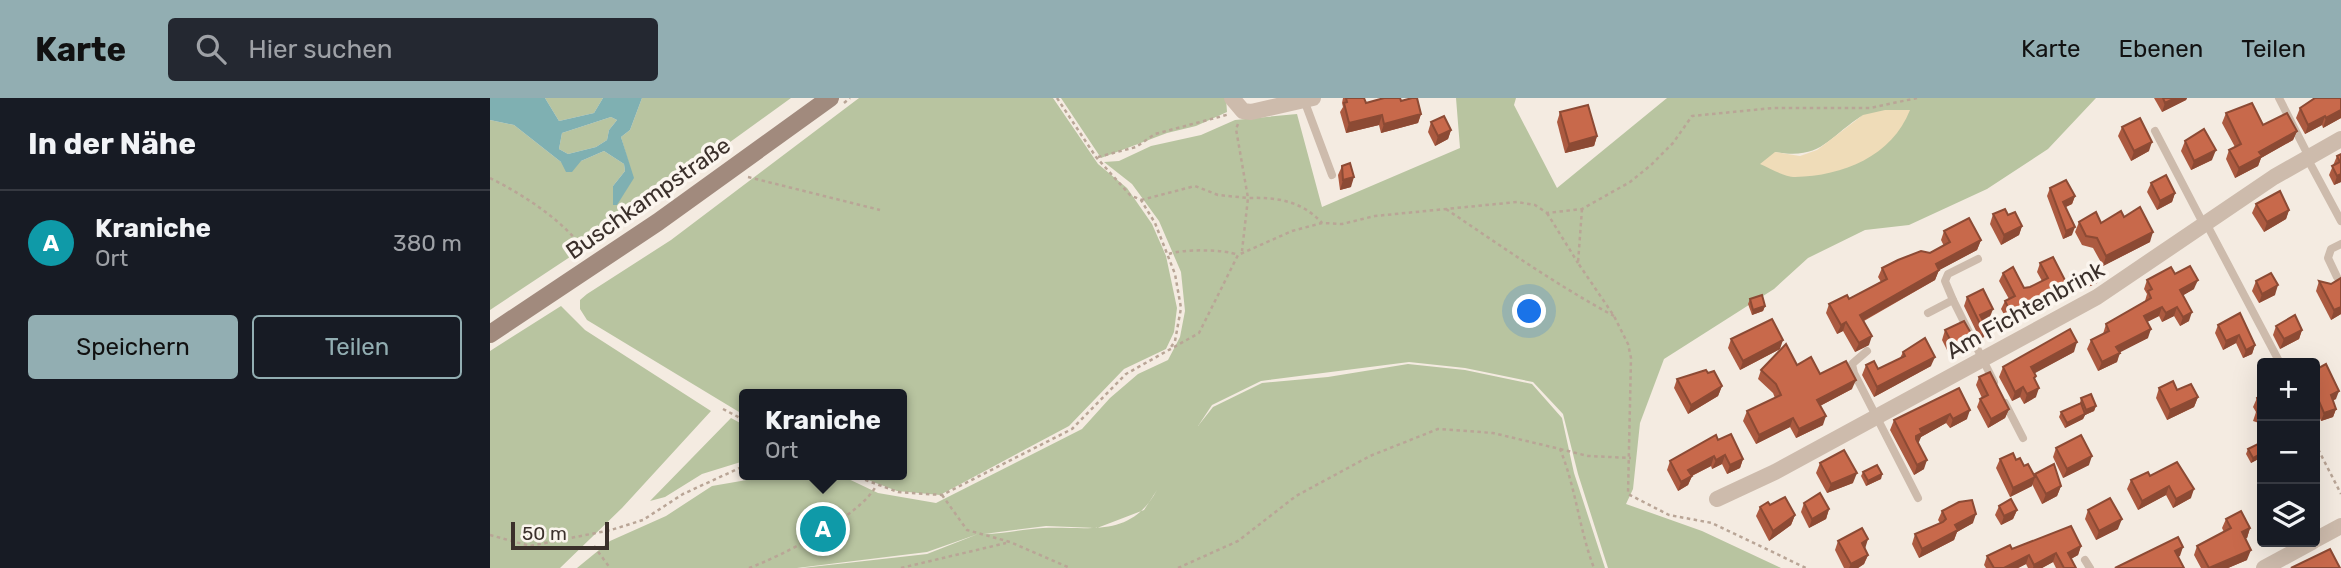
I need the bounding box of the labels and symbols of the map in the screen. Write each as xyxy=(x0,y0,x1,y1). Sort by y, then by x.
street label: Buschkampstraße xyxy=(560,131,736,265)
street label: Am Fichtenbrink xyxy=(1941,255,2109,365)
your location xyxy=(1512,294,1546,328)
pin: A xyxy=(800,503,846,555)
scale bar xyxy=(511,519,609,551)

